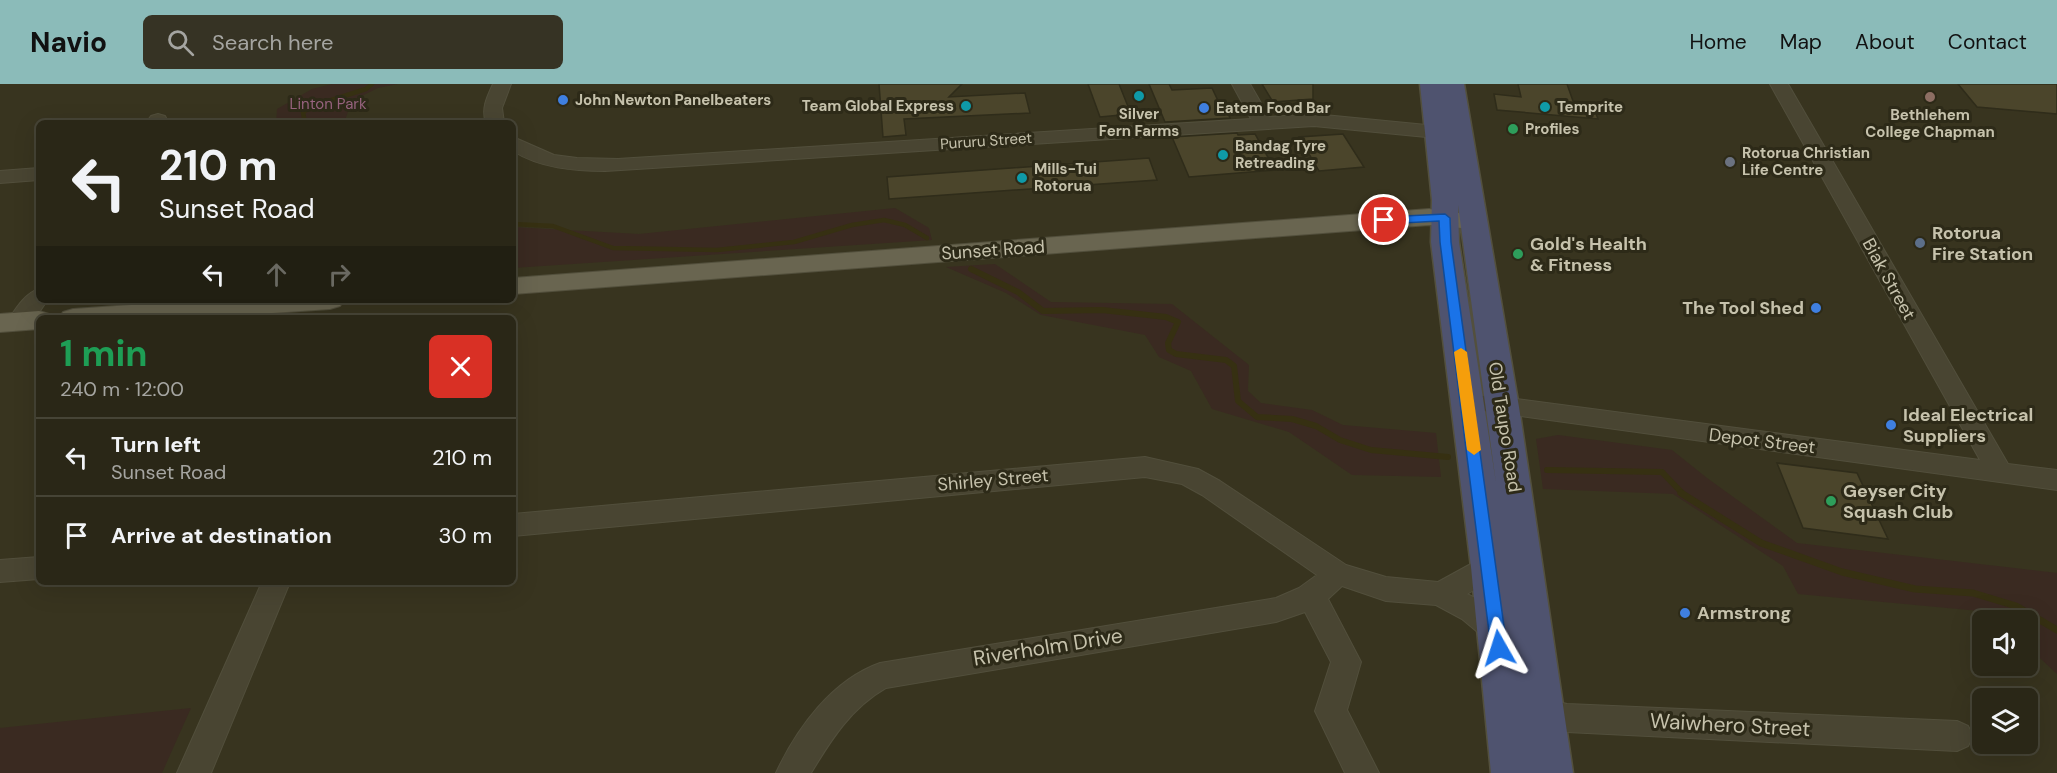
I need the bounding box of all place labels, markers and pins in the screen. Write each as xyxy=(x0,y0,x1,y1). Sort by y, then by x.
marker: Silver Fern Farms xyxy=(1132,89,1146,103)
place label: John Newton Panelbeaters xyxy=(575,90,771,110)
marker: Bethlehem College Chapman xyxy=(1923,90,1937,104)
marker: John Newton Panelbeaters xyxy=(556,93,570,107)
place label: Team Global Express xyxy=(802,96,954,116)
place label: Temprite xyxy=(1557,97,1623,117)
place label: Eatem Food Bar xyxy=(1216,98,1331,118)
marker: Team Global Express xyxy=(959,99,973,113)
marker: Temprite xyxy=(1538,100,1552,114)
marker: Eatem Food Bar xyxy=(1197,101,1211,115)
place label: Silver Fern Farms xyxy=(1099,104,1179,141)
place label: Bethlehem College Chapman xyxy=(1865,105,1995,142)
place label: Profiles xyxy=(1525,119,1580,139)
marker: Profiles xyxy=(1506,122,1520,136)
place label: Bandag Tyre Retreading xyxy=(1235,136,1326,173)
place label: Rotorua Christian Life Centre xyxy=(1742,143,1870,180)
marker: Bandag Tyre Retreading xyxy=(1216,148,1230,162)
marker: Rotorua Christian Life Centre xyxy=(1723,155,1737,169)
place label: Mills-Tui Rotorua xyxy=(1034,159,1097,196)
marker: Mills-Tui Rotorua xyxy=(1015,171,1029,185)
pin xyxy=(1358,194,1409,245)
place label: Rotorua Fire Station xyxy=(1932,221,2033,266)
place label: Gold's Health & Fitness xyxy=(1530,232,1647,277)
marker: Rotorua Fire Station xyxy=(1913,236,1927,250)
marker: Gold's Health & Fitness xyxy=(1511,247,1525,261)
place label: The Tool Shed xyxy=(1682,296,1804,320)
marker: The Tool Shed xyxy=(1809,301,1823,315)
place label: Ideal Electrical Suppliers xyxy=(1903,403,2033,448)
marker: Ideal Electrical Suppliers xyxy=(1884,418,1898,432)
place label: Geyser City Squash Club xyxy=(1843,479,1953,524)
marker: Geyser City Squash Club xyxy=(1824,494,1838,508)
place label: Armstrong xyxy=(1697,601,1791,625)
marker: Armstrong xyxy=(1678,606,1692,620)

